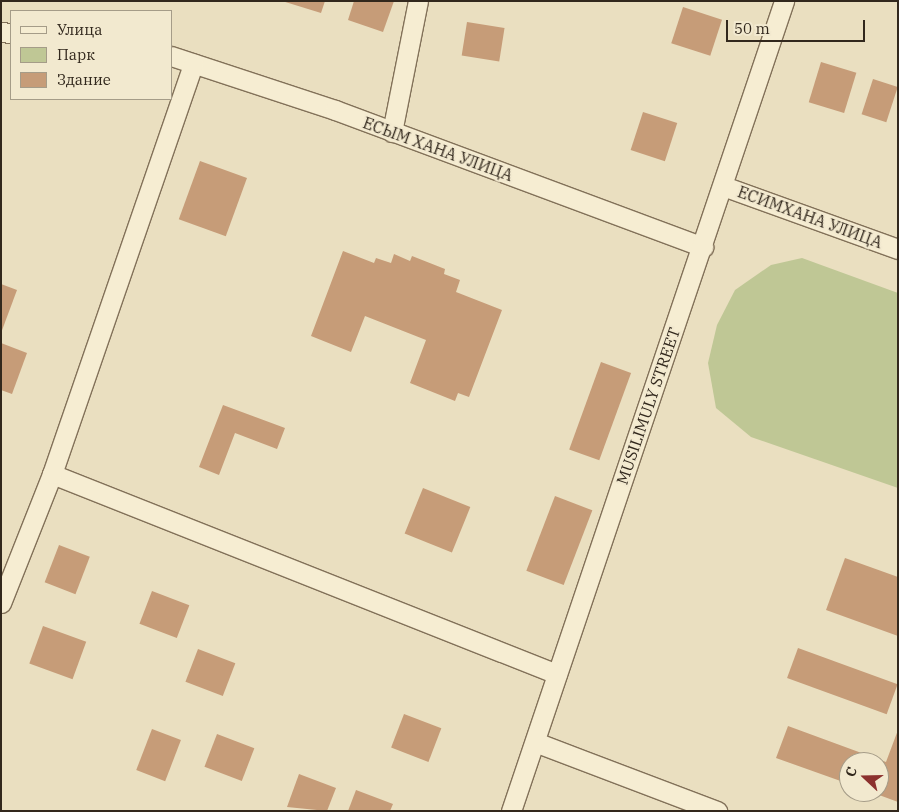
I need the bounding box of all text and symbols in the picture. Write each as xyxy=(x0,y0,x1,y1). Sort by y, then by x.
legend xyxy=(10,10,172,100)
scale bar xyxy=(729,10,868,42)
text: 50 m xyxy=(734,19,770,38)
text: Улица xyxy=(57,20,102,39)
text: Парк xyxy=(57,45,95,64)
text: Здание xyxy=(57,70,111,89)
street label: ЕСЫМ ХАНА УЛИЦА xyxy=(360,113,516,185)
street label: ЕСИМХАНА УЛИЦА xyxy=(735,182,885,252)
street label: MUSILIMULY STREET xyxy=(612,325,684,487)
north arrow xyxy=(839,752,889,802)
text: С xyxy=(841,764,861,780)

